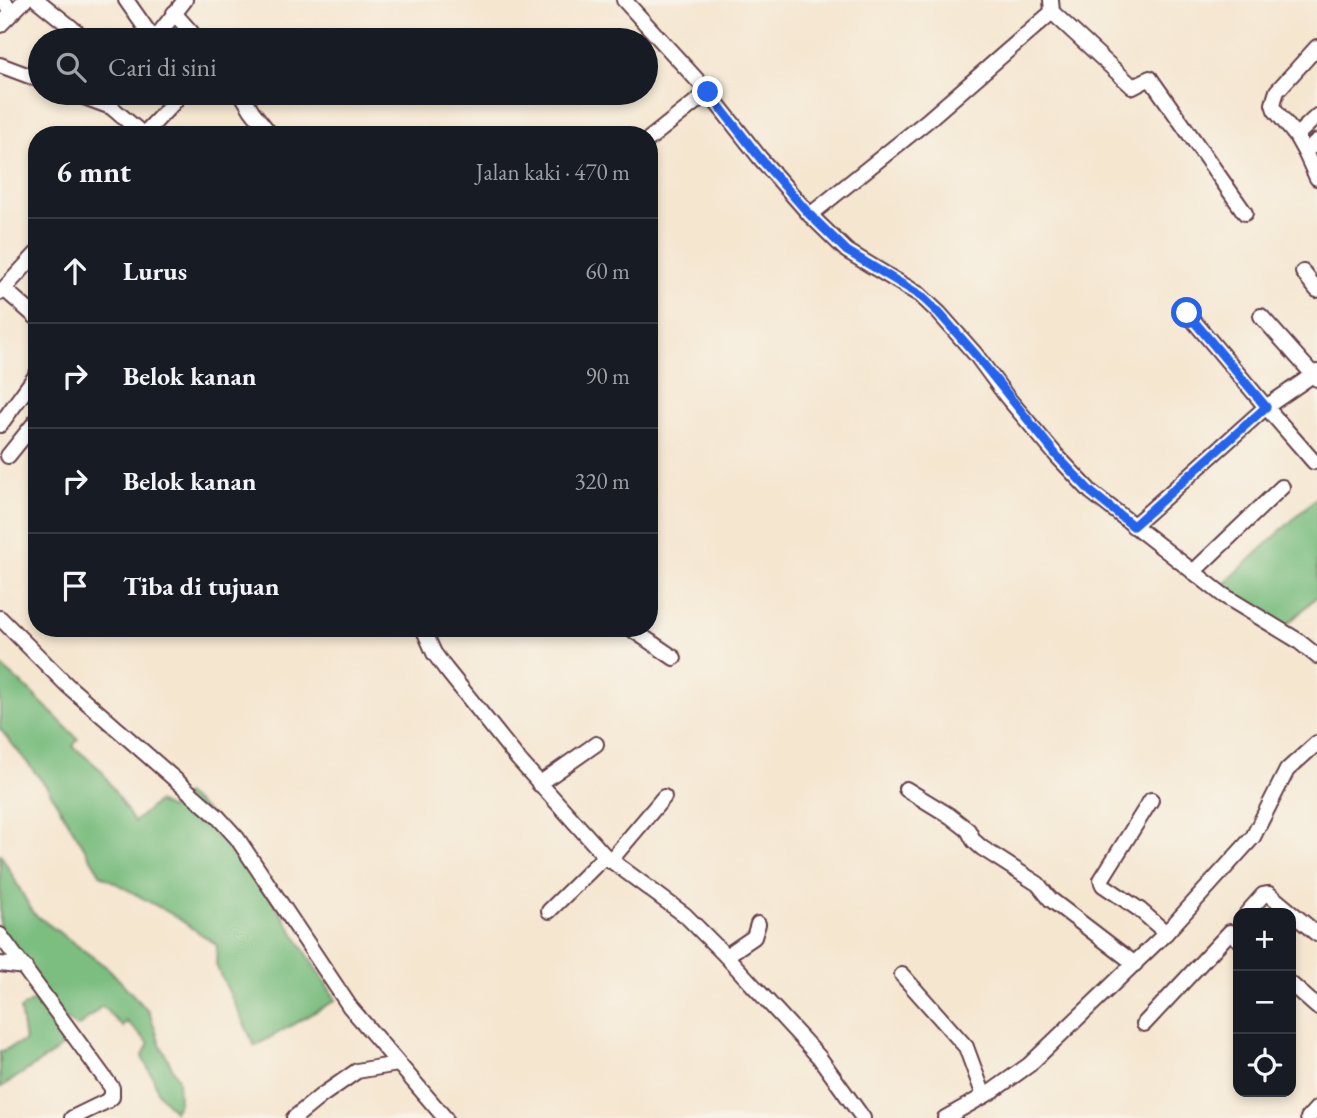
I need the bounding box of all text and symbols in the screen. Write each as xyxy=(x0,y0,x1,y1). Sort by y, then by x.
search box xyxy=(28,28,658,105)
icon: search xyxy=(52,48,90,86)
text: Cari di sini xyxy=(108,50,217,84)
route end xyxy=(692,76,723,107)
text: 6 mnt xyxy=(56,152,131,191)
text: Jalan kaki · 470 m xyxy=(476,157,630,187)
icon: ahead xyxy=(56,252,94,290)
text: Lurus xyxy=(123,254,187,288)
text: 60 m xyxy=(585,256,630,286)
route start xyxy=(1171,297,1202,328)
icon: right xyxy=(56,357,94,395)
text: Belok kanan xyxy=(123,359,257,393)
text: 90 m xyxy=(585,361,630,391)
icon: right xyxy=(56,462,94,500)
text: Belok kanan xyxy=(123,464,257,498)
text: 320 m xyxy=(574,466,630,496)
icon: arrive xyxy=(56,567,94,605)
text: Tiba di tujuan xyxy=(123,569,279,603)
map controls xyxy=(1233,908,1296,1097)
button: + xyxy=(1233,908,1296,971)
button: − xyxy=(1233,971,1296,1034)
button: locate xyxy=(1233,1034,1296,1097)

